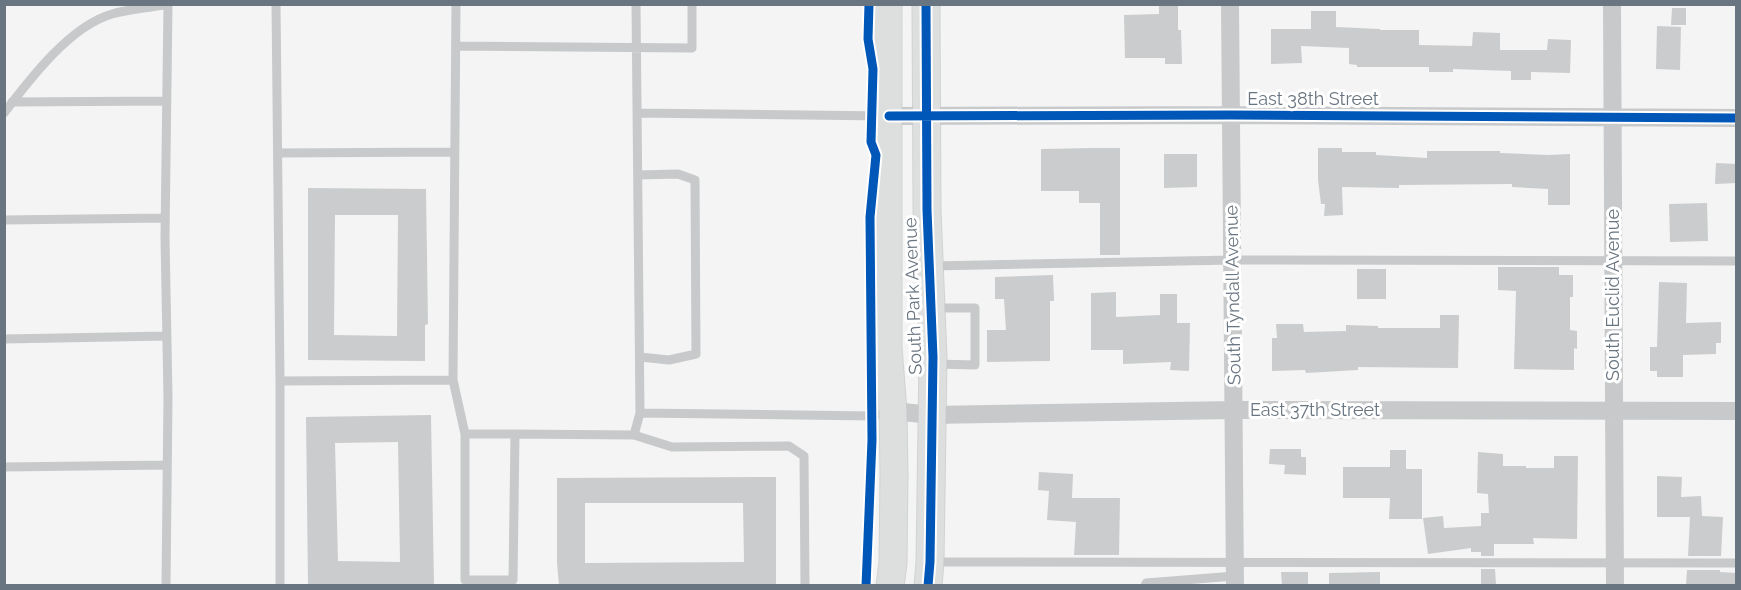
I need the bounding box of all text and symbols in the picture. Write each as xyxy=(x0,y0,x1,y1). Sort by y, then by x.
street label: East 38th Street xyxy=(1247,88,1379,109)
street label: South Tyndall Avenue xyxy=(1220,204,1245,385)
street label: South Euclid Avenue xyxy=(1602,209,1623,381)
street label: South Park Avenue xyxy=(899,217,926,375)
street label: East 37th Street xyxy=(1250,399,1380,420)

